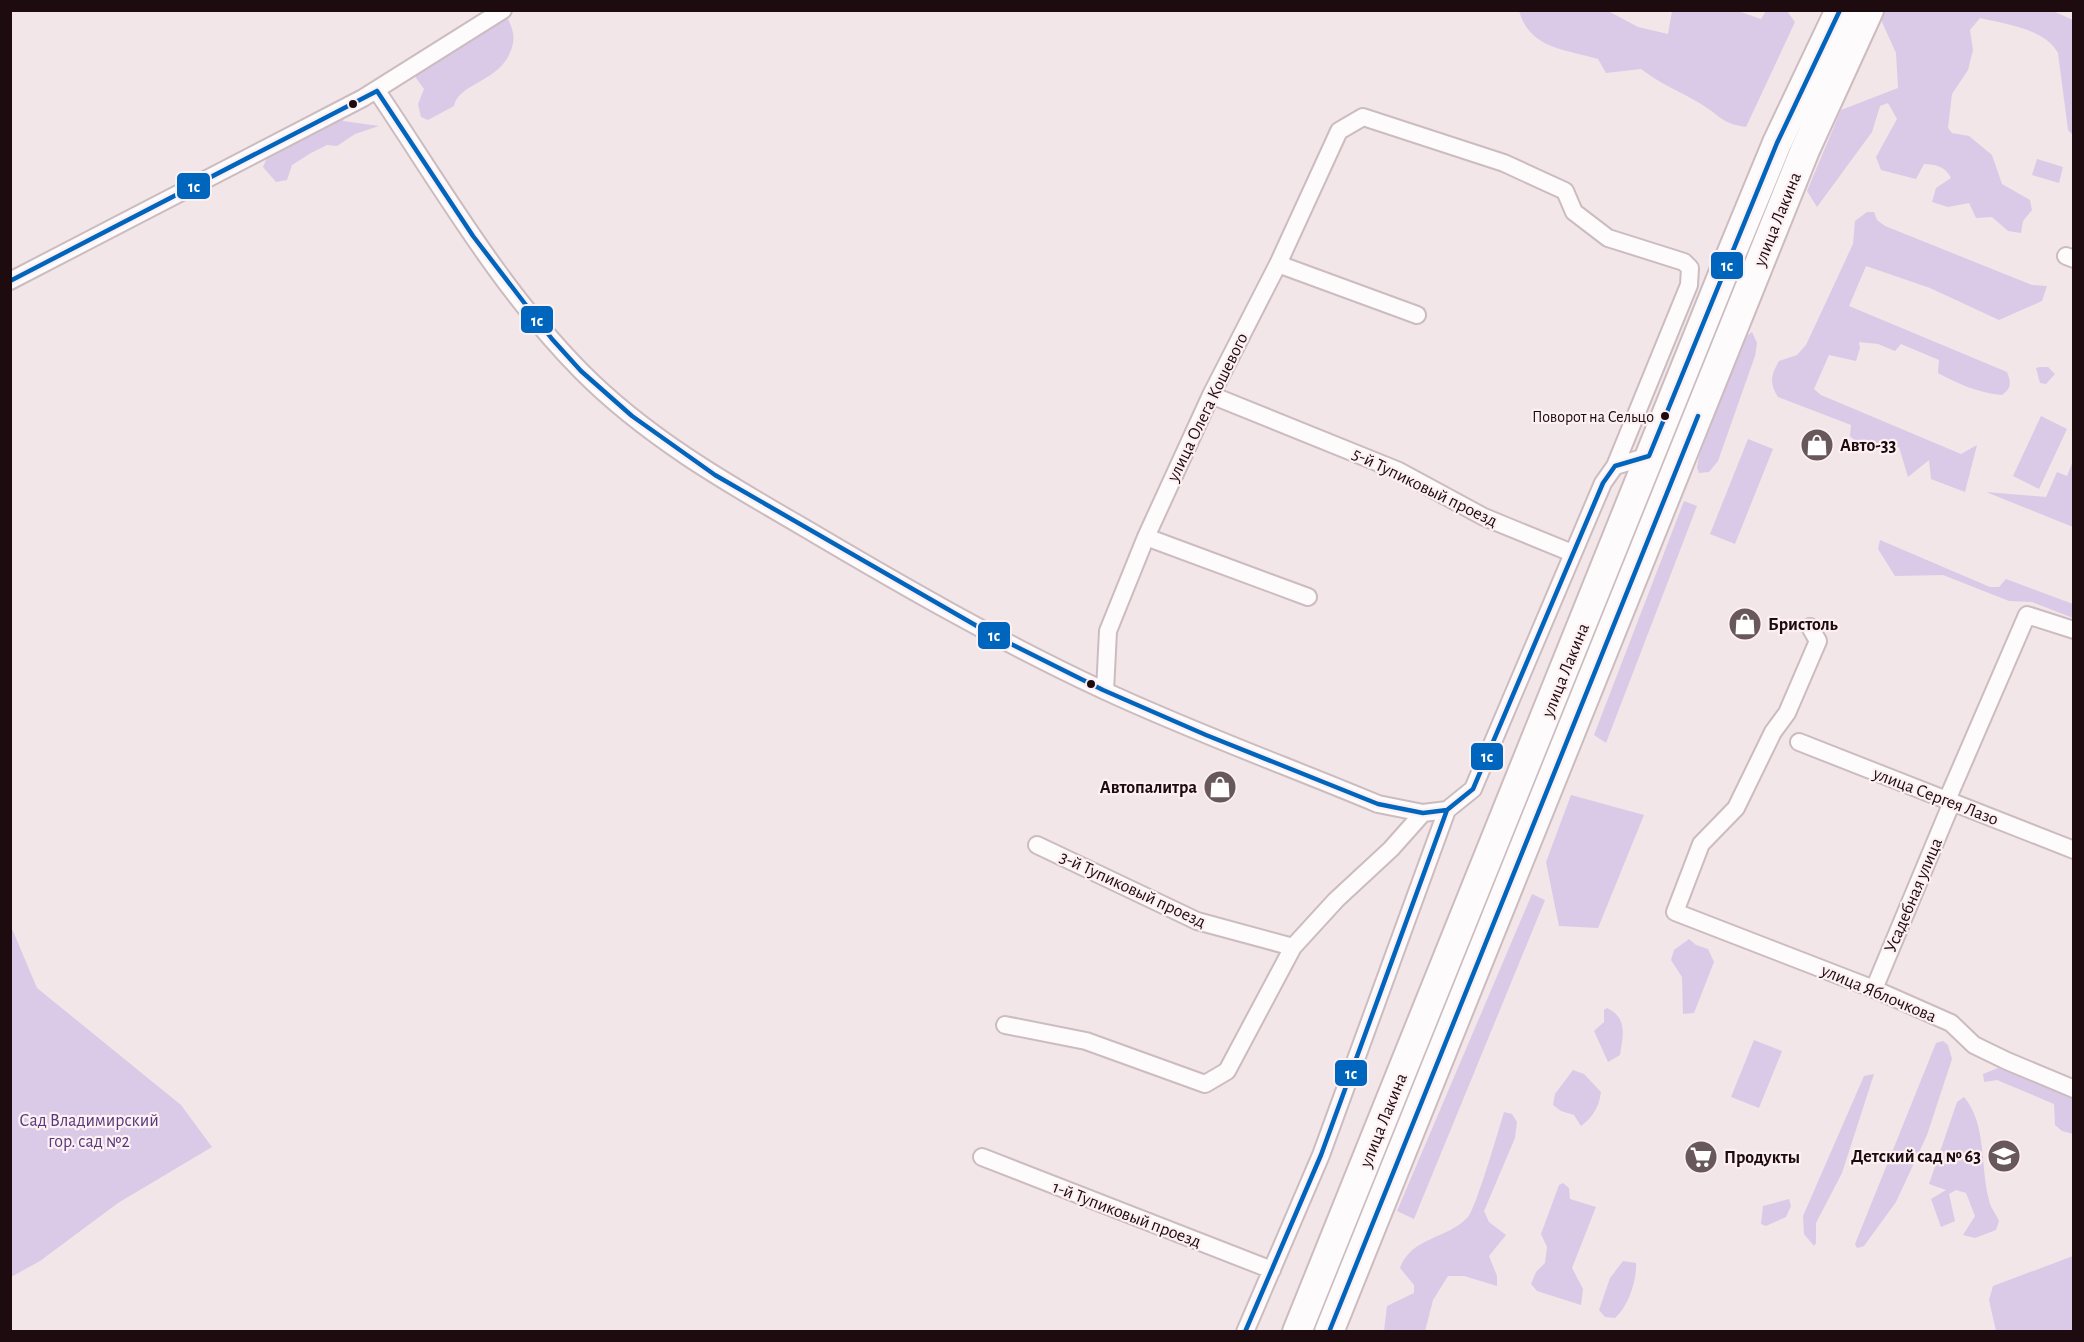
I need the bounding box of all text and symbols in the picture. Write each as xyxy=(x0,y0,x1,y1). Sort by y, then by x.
unlabelled marker xyxy=(347,98,359,110)
street label: улица Лакина xyxy=(1751,170,1805,270)
line badge: 1с xyxy=(176,172,211,200)
text: 1с xyxy=(188,179,200,195)
line badge: 1с xyxy=(1710,251,1744,280)
text: 1с xyxy=(1721,258,1733,274)
line badge: 1с xyxy=(520,305,554,334)
text: 1с xyxy=(531,313,543,329)
street label: улица Олега Кошевого xyxy=(1164,330,1252,485)
place label: Поворот на Сельцо xyxy=(1532,409,1654,425)
marker: Поворот на Сельцо xyxy=(1659,410,1671,422)
shop icon: Авто-33 xyxy=(1799,427,1835,463)
place label: Авто-33 xyxy=(1840,437,1897,455)
street label: 5-й Тупиковый проезд xyxy=(1349,445,1500,531)
shop icon: Бристоль xyxy=(1727,606,1763,642)
place label: Бристоль xyxy=(1768,616,1839,634)
line badge: 1с xyxy=(977,621,1011,650)
street label: улица Лакина xyxy=(1539,621,1593,721)
text: 1с xyxy=(988,628,1000,644)
unlabelled marker xyxy=(1085,678,1097,690)
line badge: 1с xyxy=(1470,742,1504,771)
text: 1с xyxy=(1481,749,1493,765)
street label: улица Сергея Лазо xyxy=(1870,764,2001,829)
shop icon: Автопалитра xyxy=(1202,769,1238,805)
place label: Автопалитра xyxy=(1100,779,1197,797)
street label: Усадебная улица xyxy=(1881,835,1946,955)
street label: 3-й Тупиковый проезд xyxy=(1057,848,1208,932)
street label: улица Яблочкова xyxy=(1818,960,1939,1026)
line badge: 1с xyxy=(1334,1059,1368,1087)
text: 1с xyxy=(1345,1066,1357,1082)
street label: улица Лакина xyxy=(1357,1071,1411,1171)
park label: Сад Владимирский гор. сад №2 xyxy=(19,1112,159,1151)
school or university icon: Детский сад № 63 xyxy=(1986,1138,2022,1174)
supermarket icon: Продукты xyxy=(1683,1139,1719,1175)
place label: Детский сад № 63 xyxy=(1851,1148,1981,1166)
place label: Продукты xyxy=(1724,1149,1800,1167)
street label: 1-й Тупиковый проезд xyxy=(1050,1178,1203,1252)

